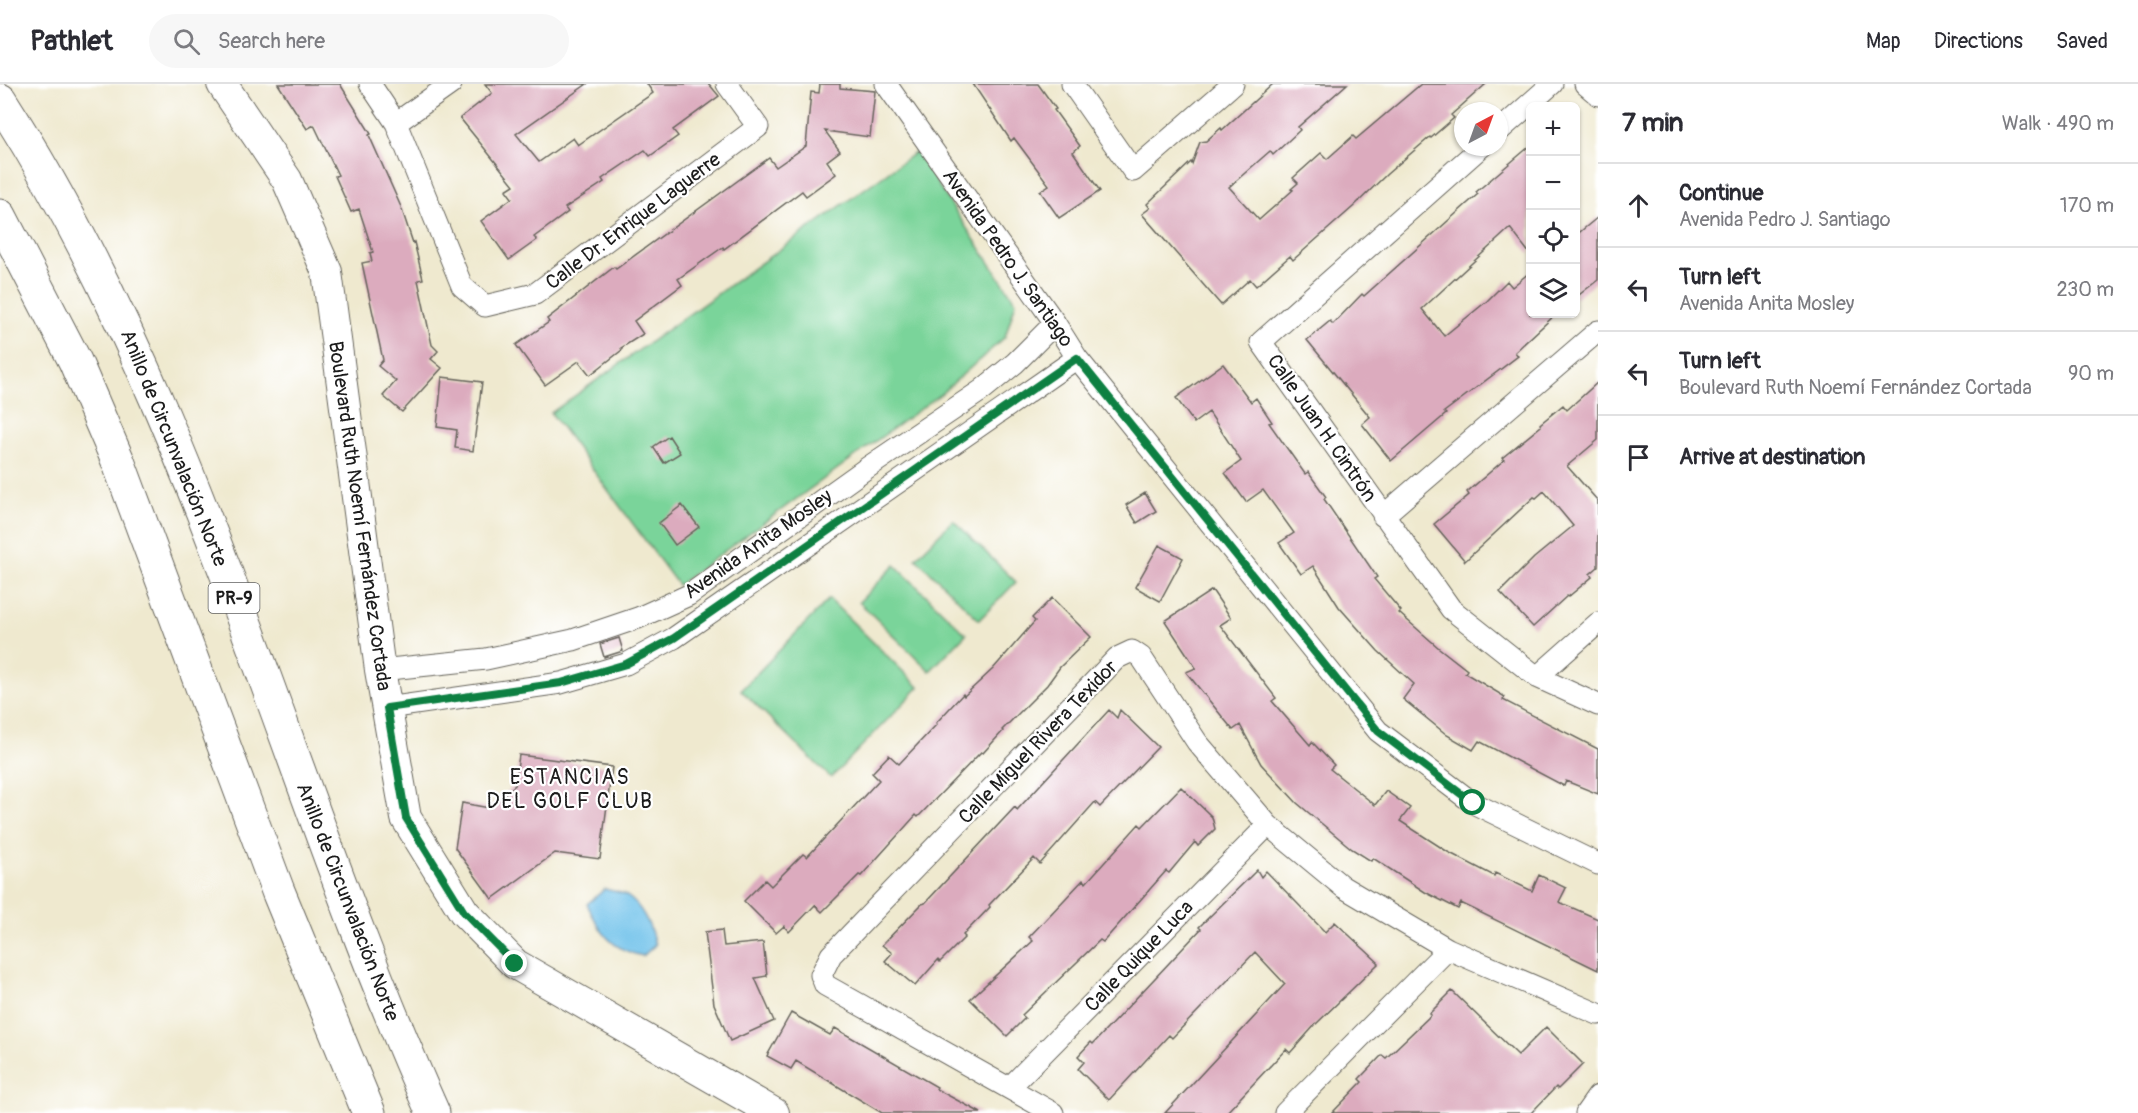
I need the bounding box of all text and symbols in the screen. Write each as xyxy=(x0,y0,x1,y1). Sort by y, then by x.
search box xyxy=(149,14,569,68)
text: Pathlet xyxy=(30,24,113,59)
icon: search xyxy=(170,25,203,58)
text: Search here xyxy=(218,27,325,55)
text: Map xyxy=(1866,28,1901,55)
text: Directions xyxy=(1934,28,2023,55)
text: Saved xyxy=(2056,28,2108,55)
north arrow xyxy=(1454,102,1508,156)
map controls xyxy=(1526,102,1580,318)
button: + xyxy=(1526,102,1580,156)
text: 7 min xyxy=(1622,107,1684,139)
text: Walk · 490 m xyxy=(2002,111,2114,136)
street label: Calle Dr. Enrique Laguerre xyxy=(540,147,726,295)
button: − xyxy=(1526,156,1580,210)
street label: Avenida Pedro J. Santiago xyxy=(937,164,1079,352)
text: Continue xyxy=(1679,179,1763,207)
icon: ahead xyxy=(1622,189,1655,222)
text: 170 m xyxy=(2060,193,2114,218)
text: Avenida Pedro J. Santiago xyxy=(1679,207,1891,232)
button: locate xyxy=(1526,210,1580,264)
text: Turn left xyxy=(1679,263,1761,291)
button: layers xyxy=(1526,264,1580,318)
icon: left xyxy=(1622,273,1655,306)
text: 230 m xyxy=(2057,277,2114,302)
text: Avenida Anita Mosley xyxy=(1679,291,1854,316)
street label: Anillo de Circunvalación Norte xyxy=(115,326,233,570)
street label: Boulevard Ruth Noemí Fernández Cortada xyxy=(323,340,397,692)
text: Turn left xyxy=(1679,347,1761,375)
street label: Calle Juan H. Cintrón xyxy=(1262,349,1382,507)
icon: left xyxy=(1622,357,1655,390)
text: 90 m xyxy=(2068,361,2114,386)
text: Boulevard Ruth Noemí Fernández Cortada xyxy=(1679,375,2032,400)
icon: arrive xyxy=(1622,441,1655,474)
text: Arrive at destination xyxy=(1679,443,1865,471)
street label: Avenida Anita Mosley xyxy=(679,483,837,605)
road number: PR-9 xyxy=(208,583,260,613)
street label: Calle Miguel Rivera Texidor xyxy=(953,655,1123,829)
district label: ESTANCIAS DEL GOLF CLUB xyxy=(487,764,653,815)
street label: Anillo de Circunvalación Norte xyxy=(291,779,405,1025)
route start xyxy=(1459,789,1485,815)
street label: Calle Quique Luca xyxy=(1079,895,1199,1017)
route end xyxy=(501,950,527,976)

